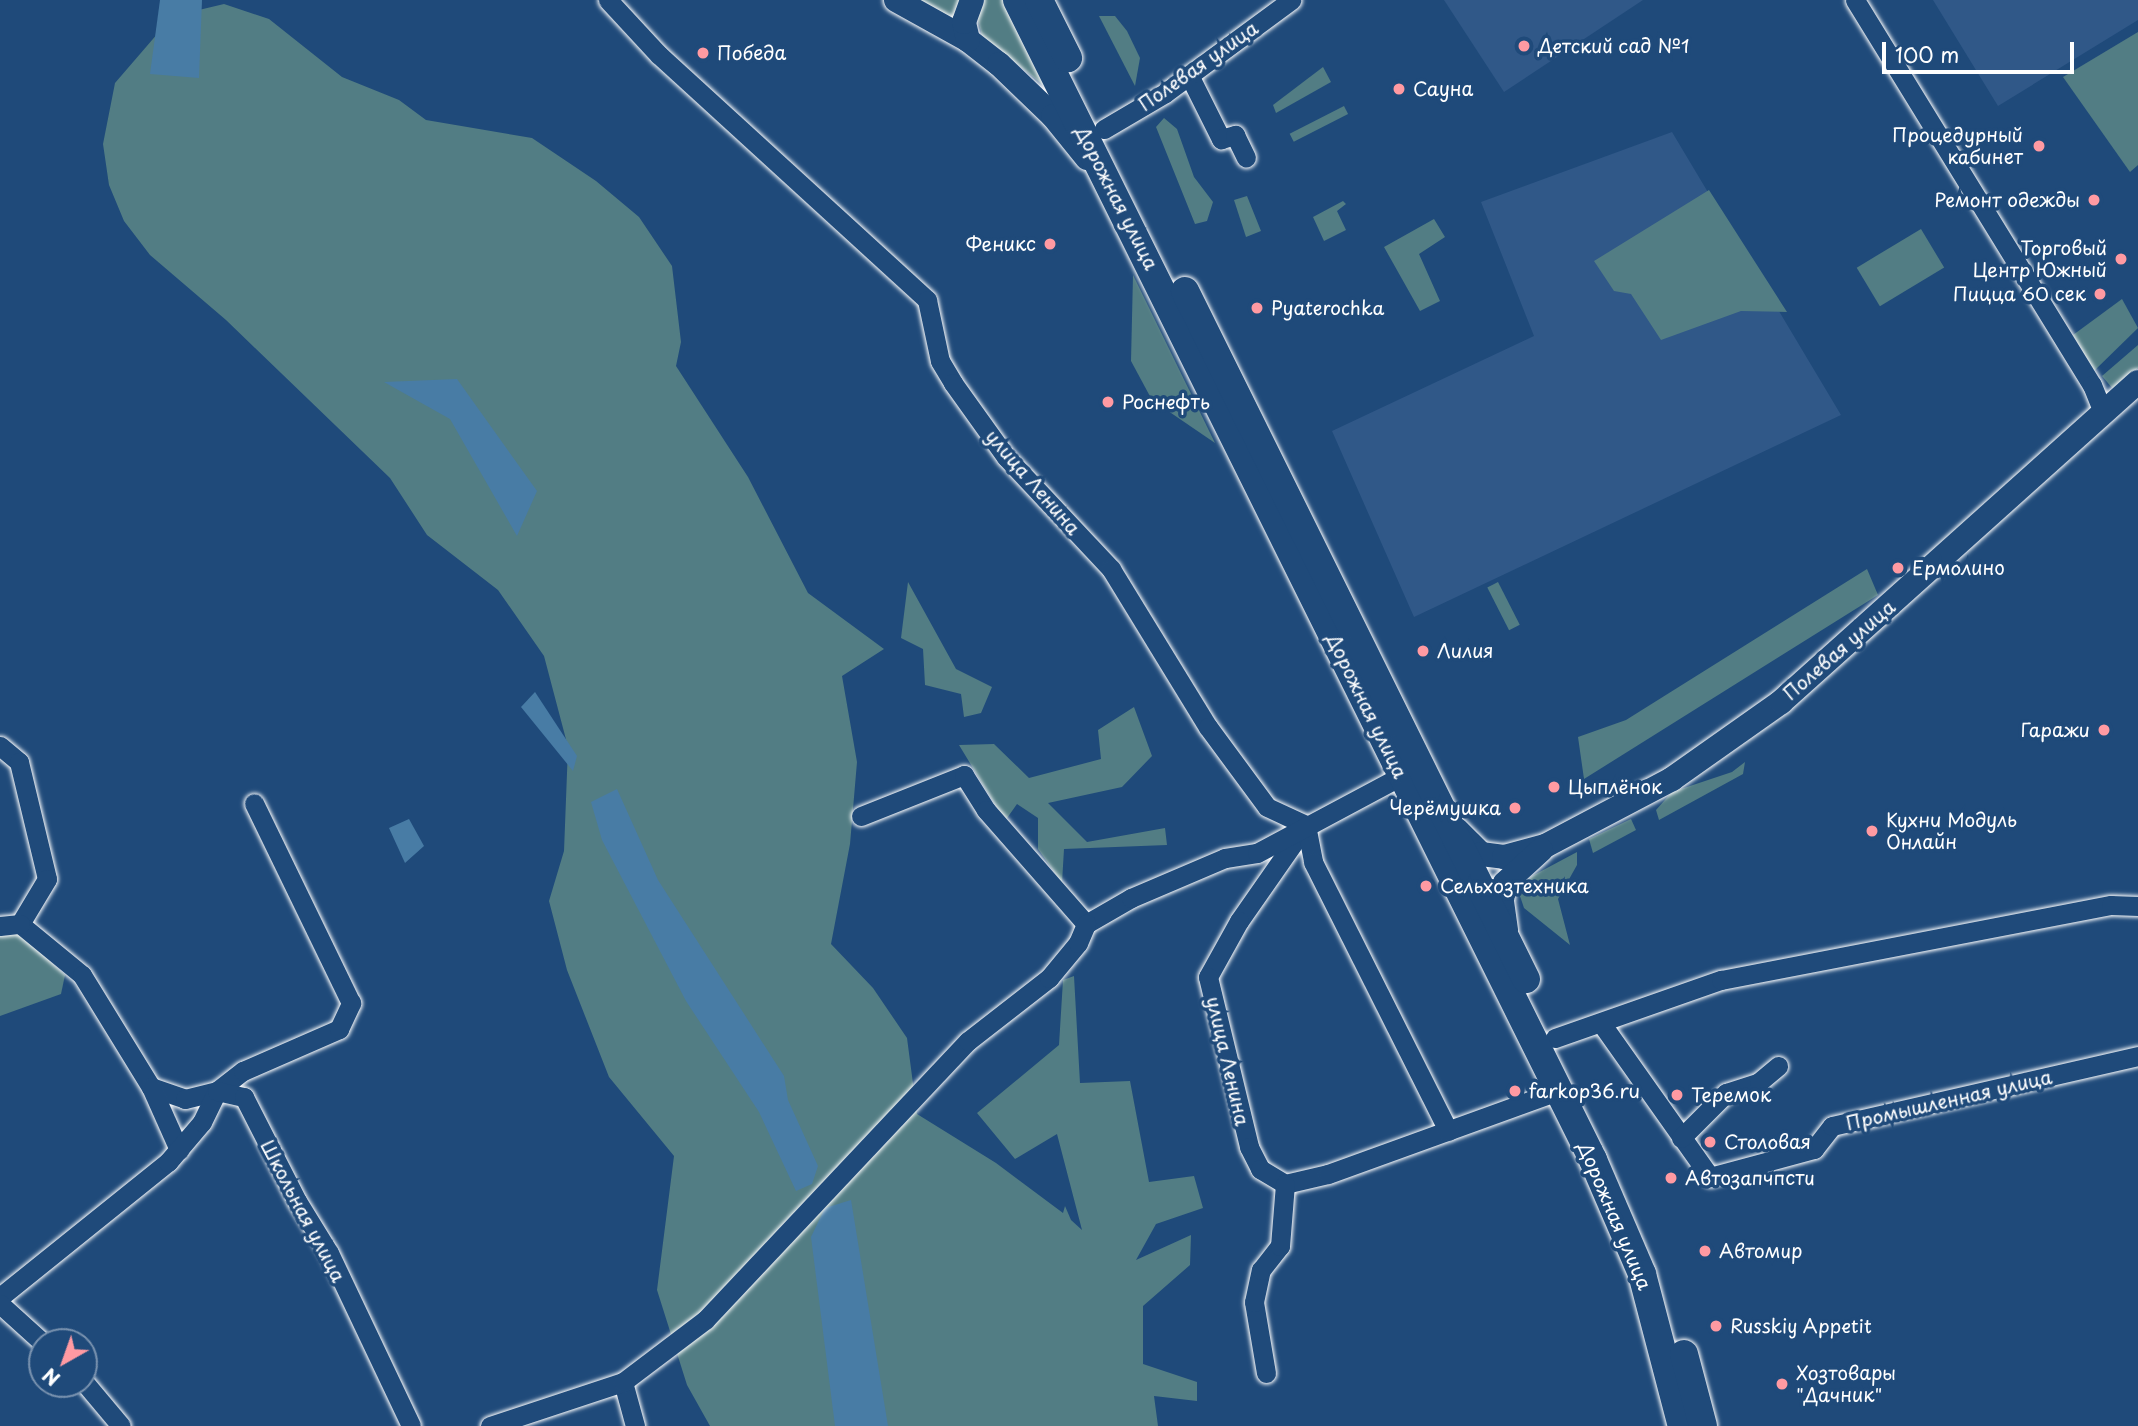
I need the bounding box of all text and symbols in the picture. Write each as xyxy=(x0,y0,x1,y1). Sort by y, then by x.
street label: Полевая улица xyxy=(1134,16,1262,116)
scale bar xyxy=(1886,28,2078,72)
place label: Детский сад №1 xyxy=(1538,35,1691,57)
marker: Детский сад №1 xyxy=(1516,38,1532,54)
text: 100 m xyxy=(1895,38,1959,70)
place label: Победа xyxy=(717,42,786,64)
marker: Победа xyxy=(695,45,711,61)
place label: Сауна xyxy=(1413,78,1473,100)
marker: Сауна xyxy=(1391,81,1407,97)
street label: Дорожная улица xyxy=(1071,122,1163,274)
place label: Процедурный кабинет xyxy=(1892,124,2023,168)
marker: Процедурный кабинет xyxy=(2029,136,2049,156)
place label: Ремонт одежды xyxy=(1934,189,2080,211)
marker: Ремонт одежды xyxy=(2086,192,2102,208)
place label: Феникс xyxy=(966,233,1036,255)
marker: Феникс xyxy=(1042,236,1058,252)
place label: Торговый Центр Южный xyxy=(1972,237,2107,281)
marker: Торговый Центр Южный xyxy=(2113,251,2129,267)
place label: Пицца 60 сек xyxy=(1952,283,2086,305)
marker: Пицца 60 сек xyxy=(2092,286,2108,302)
place label: Pyaterochka xyxy=(1271,297,1384,319)
marker: Pyaterochka xyxy=(1249,300,1265,316)
place label: Роснефть xyxy=(1122,391,1210,413)
marker: Роснефть xyxy=(1100,394,1116,410)
street label: улица Ленина xyxy=(981,424,1085,540)
place label: Ермолино xyxy=(1912,557,2005,579)
marker: Ермолино xyxy=(1890,560,1906,576)
street label: Полевая улица xyxy=(1778,595,1900,705)
street label: Дорожная улица xyxy=(1322,629,1412,783)
place label: Лилия xyxy=(1437,640,1494,662)
marker: Лилия xyxy=(1415,643,1431,659)
place label: Гаражи xyxy=(2021,719,2090,741)
marker: Гаражи xyxy=(2096,722,2112,738)
place label: Цыплёнок xyxy=(1568,776,1662,798)
marker: Цыплёнок xyxy=(1546,779,1562,795)
place label: Черёмушка xyxy=(1389,797,1501,819)
marker: Черёмушка xyxy=(1507,800,1523,816)
place label: Кухни Модуль Онлайн xyxy=(1886,809,2016,853)
marker: Кухни Модуль Онлайн xyxy=(1864,823,1880,839)
place label: Сельхозтехника xyxy=(1440,875,1589,897)
marker: Сельхозтехника xyxy=(1418,878,1434,894)
street label: улица Ленина xyxy=(1202,994,1254,1128)
street label: Промышленная улица xyxy=(1843,1065,2055,1135)
place label: farkop36.ru xyxy=(1529,1080,1640,1102)
marker: farkop36.ru xyxy=(1507,1083,1523,1099)
place label: Теремок xyxy=(1691,1084,1771,1106)
marker: Теремок xyxy=(1669,1087,1685,1103)
place label: Столовая xyxy=(1724,1131,1811,1153)
marker: Столовая xyxy=(1702,1134,1718,1150)
street label: Школьная улица xyxy=(256,1135,350,1287)
street label: Дорожная улица xyxy=(1573,1138,1657,1294)
place label: Автозапчпсти xyxy=(1685,1167,1815,1189)
marker: Автозапчпсти xyxy=(1663,1170,1679,1186)
place label: Автомир xyxy=(1719,1240,1802,1262)
marker: Автомир xyxy=(1697,1243,1713,1259)
place label: Russkiy Appetit xyxy=(1730,1315,1874,1337)
marker: Russkiy Appetit xyxy=(1708,1318,1724,1334)
north arrow xyxy=(28,1328,98,1398)
text: N xyxy=(36,1362,66,1393)
place label: Хозтовары "Дачник" xyxy=(1796,1362,1896,1406)
marker: Хозтовары "Дачник" xyxy=(1774,1376,1790,1392)

